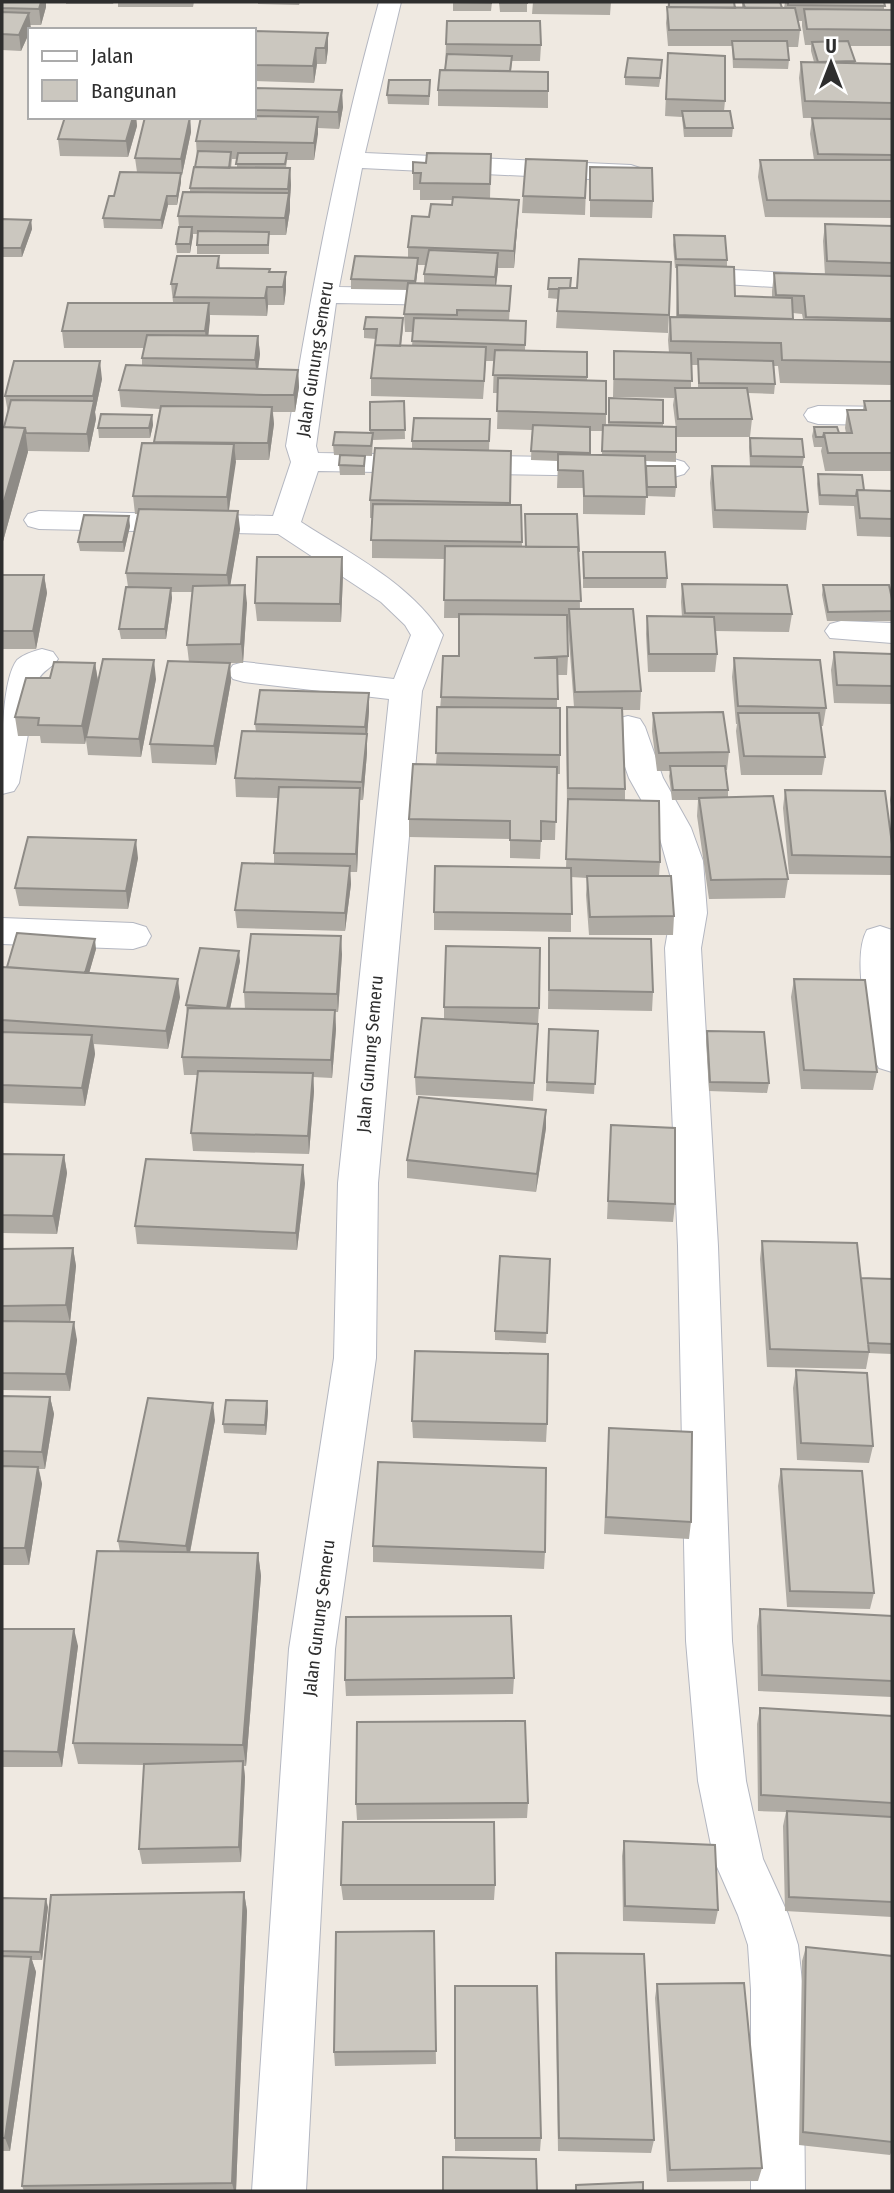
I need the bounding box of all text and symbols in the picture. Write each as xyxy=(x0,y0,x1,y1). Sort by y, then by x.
legend xyxy=(28,28,256,119)
north arrow xyxy=(796,28,866,98)
text: U xyxy=(825,35,837,58)
text: Jalan xyxy=(91,43,134,69)
text: Bangunan xyxy=(91,78,177,104)
street label: Jalan Gunung Semeru xyxy=(292,279,338,439)
street label: Jalan Gunung Semeru xyxy=(352,974,388,1134)
street label: Jalan Gunung Semeru xyxy=(298,1538,340,1698)

